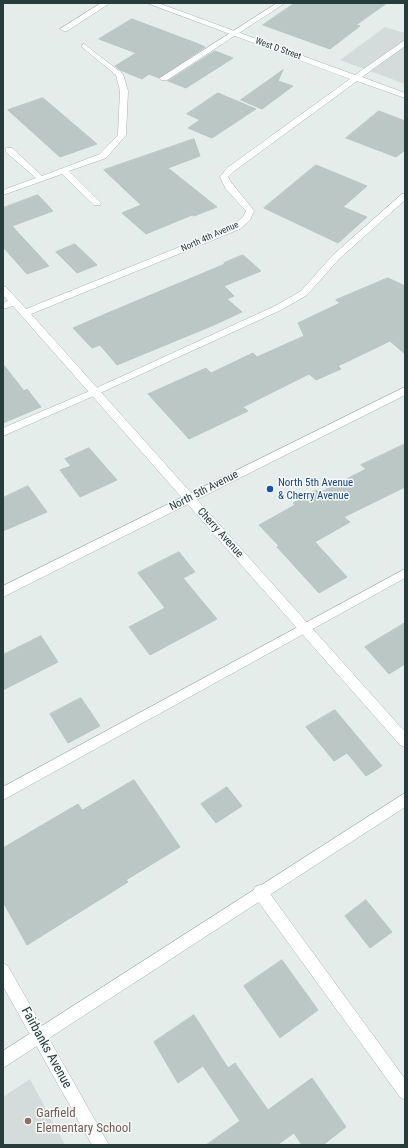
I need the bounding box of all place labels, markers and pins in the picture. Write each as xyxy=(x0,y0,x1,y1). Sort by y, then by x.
place label: North 5th Avenue & Cherry Avenue xyxy=(278,476,353,502)
marker: North 5th Avenue & Cherry Avenue xyxy=(265,484,275,494)
place label: Garfield Elementary School xyxy=(36,1106,131,1137)
marker: Garfield Elementary School xyxy=(23,1116,33,1126)

